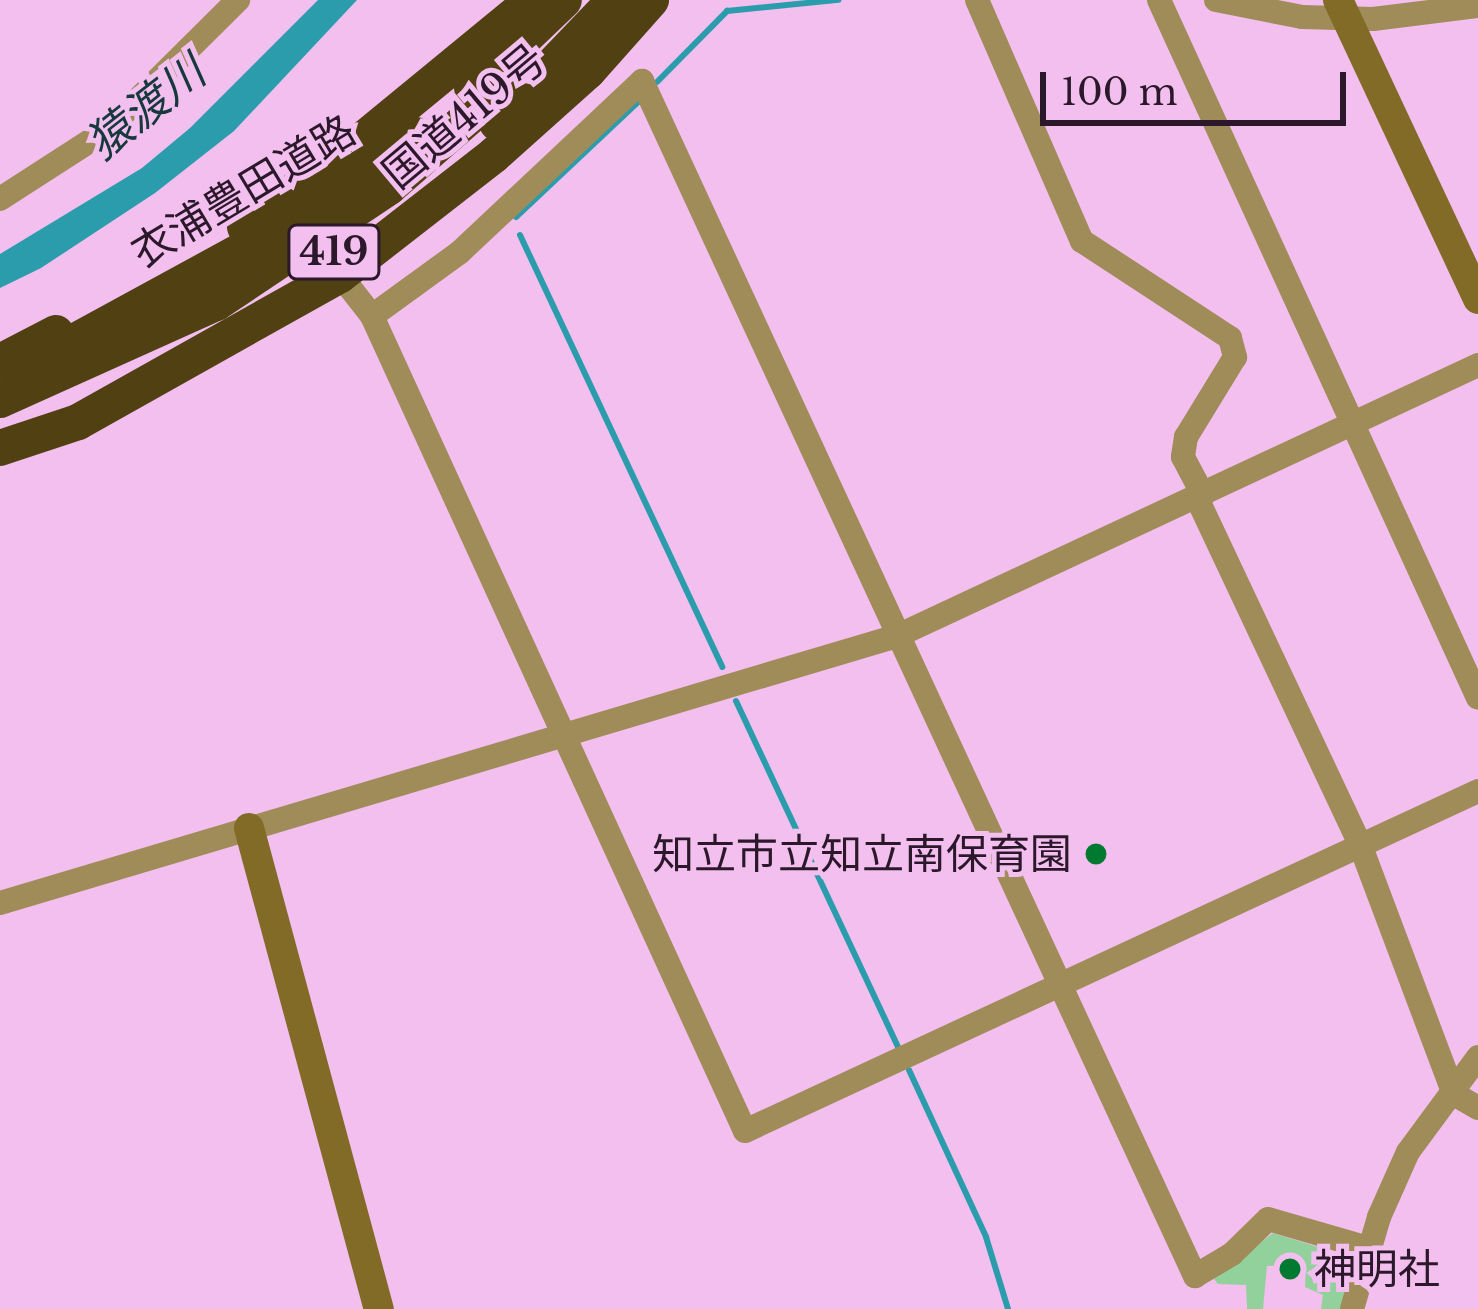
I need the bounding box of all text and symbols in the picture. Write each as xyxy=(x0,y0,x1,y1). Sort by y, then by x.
street label: 国道419号 xyxy=(373,34,555,198)
water label: 猿渡川 xyxy=(76,45,216,171)
scale bar xyxy=(1046,48,1352,122)
text: 100 m xyxy=(1061,70,1177,115)
street label: 衣浦豊田道路 xyxy=(122,105,364,277)
road number: 419 xyxy=(286,219,382,285)
place label: 知立市立知立南保育園 xyxy=(652,829,1072,879)
marker: 知立市立知立南保育園 xyxy=(1083,841,1109,867)
place label: 神明社 xyxy=(1314,1244,1440,1294)
marker: 神明社 xyxy=(1277,1256,1303,1282)

